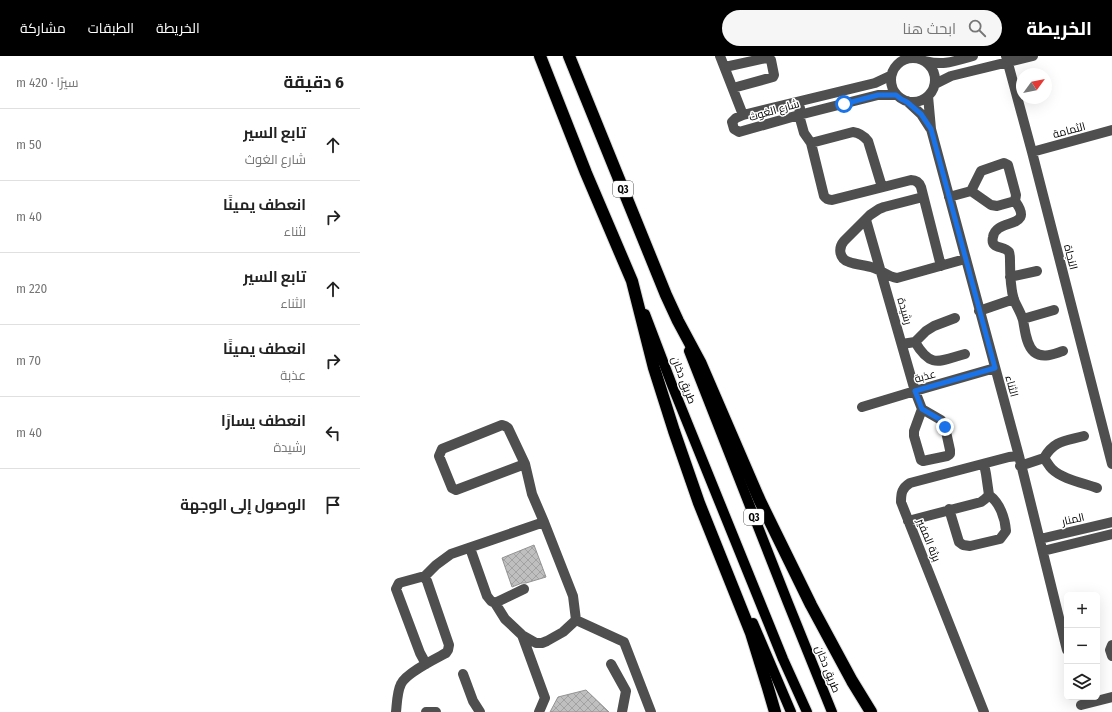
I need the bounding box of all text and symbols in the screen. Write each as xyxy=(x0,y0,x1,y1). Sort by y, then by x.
search box xyxy=(722,10,1002,46)
icon: search xyxy=(966,17,988,39)
text: الخريطة xyxy=(1026,17,1092,40)
text: مشاركة xyxy=(20,20,66,37)
text: الطبقات xyxy=(88,20,134,37)
text: الخريطة xyxy=(156,20,200,37)
text: ابحث هنا xyxy=(903,20,956,38)
north arrow xyxy=(1016,68,1052,104)
text: 6 دقيقة xyxy=(283,72,344,93)
text: سيرًا · 420 m xyxy=(16,75,79,90)
route start xyxy=(835,95,853,113)
street label: شارع الغوث xyxy=(747,97,801,125)
street label: الثمامة xyxy=(1051,120,1087,141)
text: تابع السير xyxy=(243,124,306,142)
icon: ahead xyxy=(322,134,344,156)
text: 50 m xyxy=(16,137,42,152)
text: شارع الغوث xyxy=(245,152,306,167)
road number: Q3 xyxy=(613,181,633,197)
text: انعطف يمينًا xyxy=(223,196,306,214)
icon: right xyxy=(322,206,344,228)
text: 40 m xyxy=(16,209,42,224)
text: لثناء xyxy=(284,224,306,239)
street label: النجاة xyxy=(1061,243,1080,271)
text: تابع السير xyxy=(243,268,306,286)
icon: ahead xyxy=(322,278,344,300)
text: 220 m xyxy=(16,281,47,296)
text: الثناء xyxy=(280,296,306,311)
street label: رشيدة xyxy=(894,296,915,326)
text: انعطف يمينًا xyxy=(223,340,306,358)
icon: right xyxy=(322,350,344,372)
text: 70 m xyxy=(16,353,41,368)
street label: طريق دخان xyxy=(669,355,699,406)
street label: عذبة xyxy=(913,367,937,386)
text: عذبة xyxy=(280,368,306,383)
street label: الثناء xyxy=(1002,374,1021,398)
text: انعطف يسارًا xyxy=(221,412,306,430)
route end xyxy=(936,418,954,436)
icon: left xyxy=(322,422,344,444)
text: 40 m xyxy=(16,425,42,440)
text: رشيدة xyxy=(273,440,306,455)
icon: arrive xyxy=(322,494,344,516)
text: الوصول إلى الوجهة xyxy=(180,496,306,514)
road number: Q3 xyxy=(744,509,764,525)
street label: المنار xyxy=(1060,511,1086,529)
street label: برثة المفير xyxy=(914,516,943,564)
map controls xyxy=(1064,592,1100,700)
button: + xyxy=(1064,592,1100,628)
button: − xyxy=(1064,628,1100,664)
street label: طريق دخان xyxy=(812,644,843,695)
button: layers xyxy=(1064,664,1100,700)

